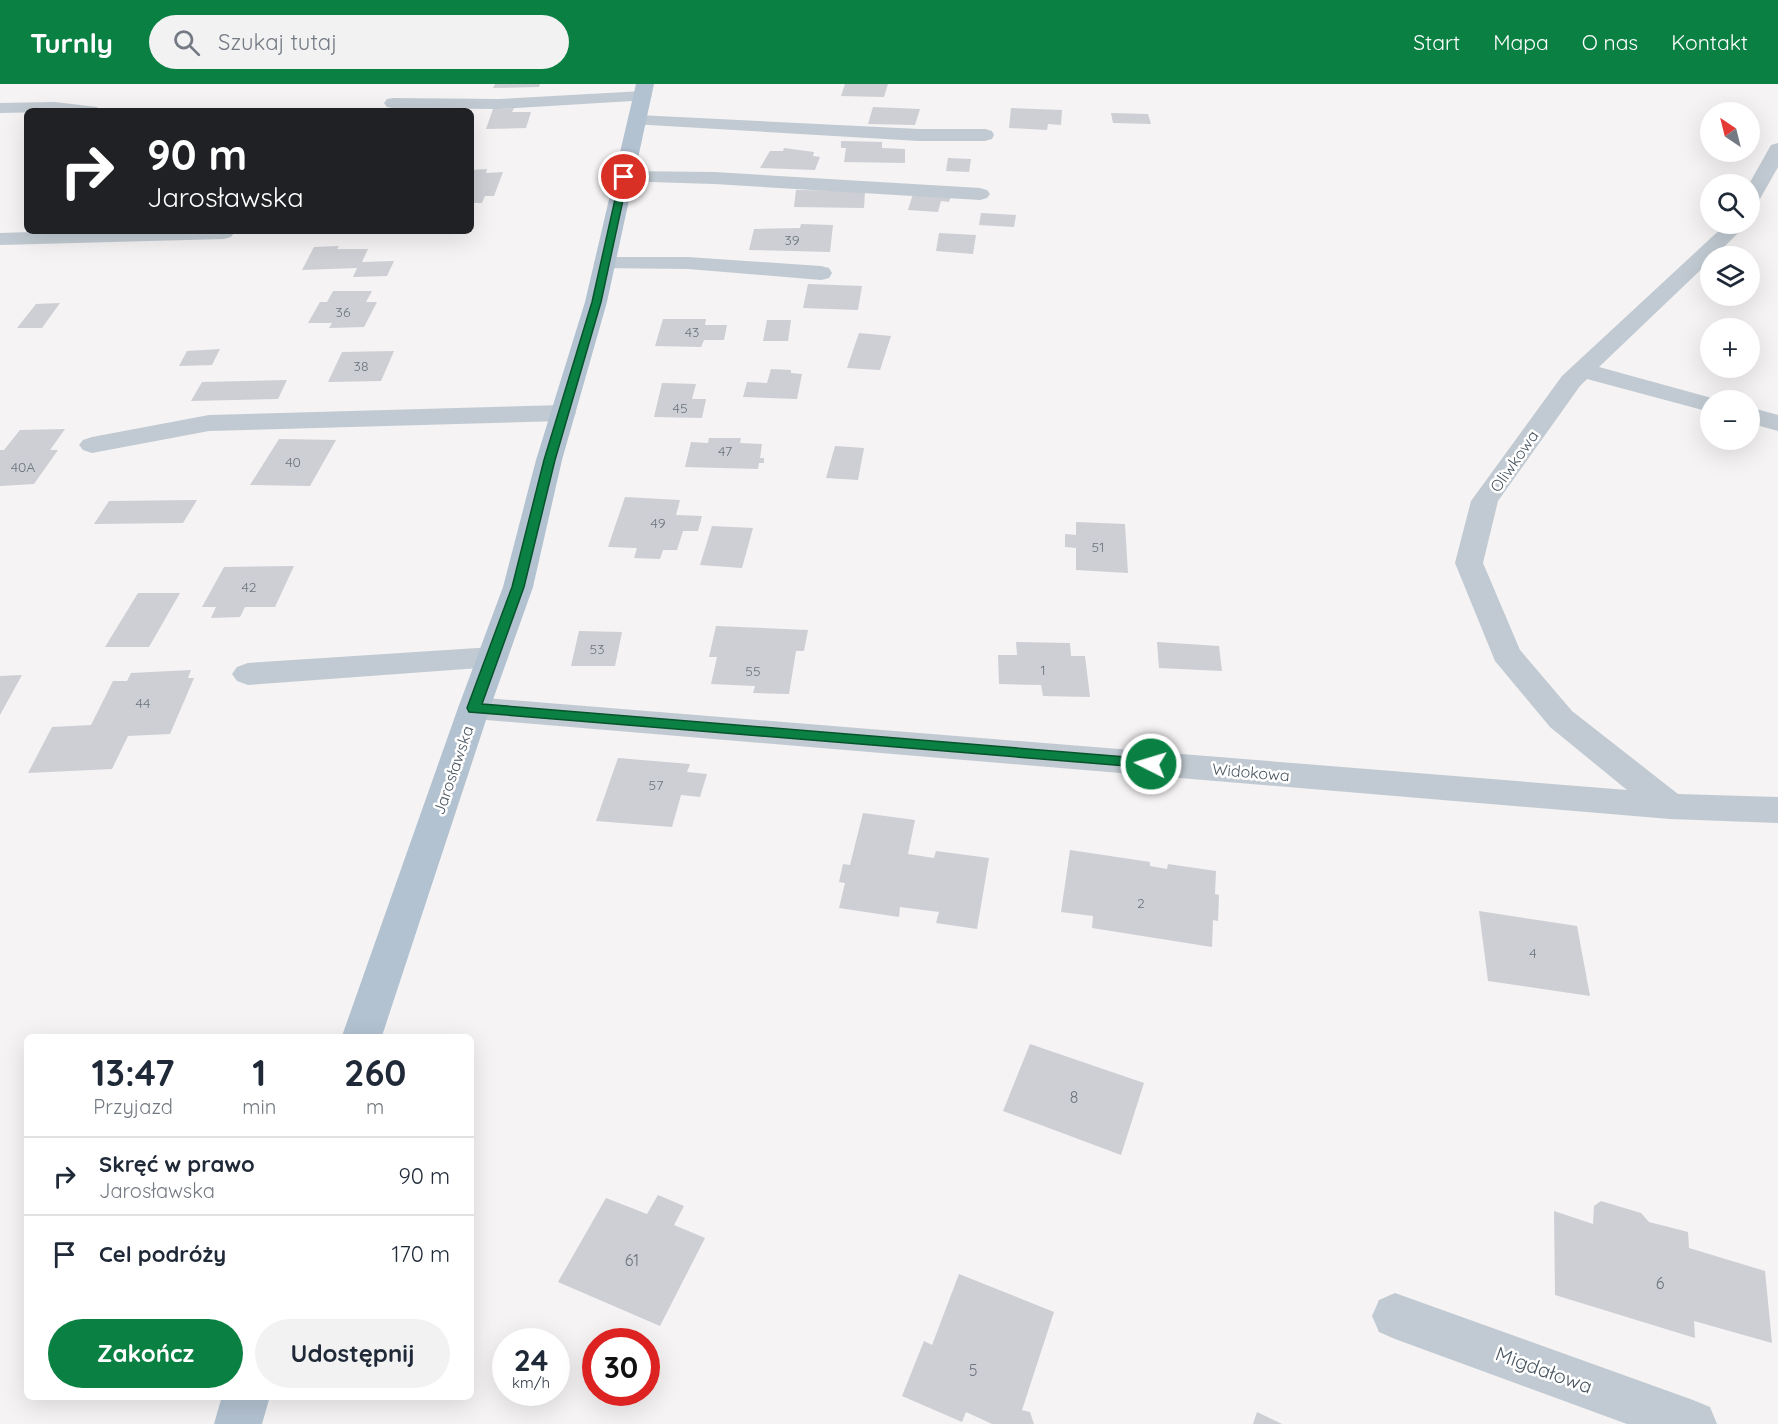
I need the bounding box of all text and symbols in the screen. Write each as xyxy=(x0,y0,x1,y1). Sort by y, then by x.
search box xyxy=(149,15,569,69)
text: Turnly xyxy=(30,25,113,60)
icon: search xyxy=(170,26,203,59)
text: Szukaj tutaj xyxy=(218,28,337,56)
text: Start xyxy=(1413,29,1460,55)
text: Mapa xyxy=(1493,29,1549,55)
text: O nas xyxy=(1582,29,1638,55)
text: Kontakt xyxy=(1671,29,1748,55)
north arrow xyxy=(1700,102,1760,162)
map controls xyxy=(1700,102,1760,450)
text: 90 m xyxy=(147,128,247,181)
icon: right xyxy=(48,132,126,210)
pin xyxy=(598,151,649,202)
icon: arrive xyxy=(607,160,640,193)
button: search xyxy=(1700,174,1760,234)
text: Jarosławska xyxy=(147,180,304,214)
house number: 39 xyxy=(784,231,800,249)
button: layers xyxy=(1700,246,1760,306)
house number: 36 xyxy=(336,303,351,321)
button: + xyxy=(1700,318,1760,378)
house number: 43 xyxy=(685,323,699,341)
house number: 38 xyxy=(354,357,368,375)
button: − xyxy=(1700,390,1760,450)
house number: 45 xyxy=(672,399,688,417)
street label: Oliwkowa xyxy=(1485,426,1543,496)
house number: 47 xyxy=(718,442,732,460)
house number: 40 xyxy=(285,453,301,471)
house number: 40A xyxy=(11,458,35,476)
house number: 49 xyxy=(651,514,666,532)
house number: 51 xyxy=(1092,538,1104,556)
house number: 42 xyxy=(241,578,257,596)
house number: 53 xyxy=(590,640,604,658)
house number: 1 xyxy=(1040,661,1046,679)
house number: 55 xyxy=(745,662,761,680)
house number: 44 xyxy=(136,694,150,712)
street label: Jarosławska xyxy=(428,723,478,817)
position arrow xyxy=(1119,732,1183,796)
street label: Widokowa xyxy=(1211,759,1291,785)
house number: 57 xyxy=(649,776,663,794)
house number: 2 xyxy=(1137,894,1145,912)
house number: 4 xyxy=(1529,944,1537,962)
text: 13:47 xyxy=(92,1050,175,1095)
text: 1 xyxy=(252,1050,266,1095)
text: 260 xyxy=(344,1050,406,1095)
house number: 8 xyxy=(1070,1087,1078,1107)
text: Przyjazd xyxy=(93,1094,173,1119)
text: min xyxy=(242,1094,276,1119)
text: m xyxy=(366,1094,384,1119)
text: Skręć w prawo xyxy=(99,1150,255,1178)
icon: right xyxy=(48,1160,81,1193)
text: 90 m xyxy=(399,1162,450,1190)
text: Jarosławska xyxy=(99,1178,215,1203)
icon: arrive xyxy=(48,1238,81,1271)
text: Cel podróży xyxy=(99,1240,226,1268)
text: 170 m xyxy=(391,1240,450,1268)
house number: 61 xyxy=(625,1250,639,1270)
house number: 6 xyxy=(1656,1273,1665,1293)
button: Zakończ xyxy=(48,1319,243,1388)
button: Udostępnij xyxy=(255,1319,450,1388)
speed limit sign: 30 xyxy=(582,1328,660,1406)
street label: Migdałowa xyxy=(1492,1340,1596,1399)
text: 24 xyxy=(514,1341,548,1379)
house number: 5 xyxy=(969,1360,977,1380)
text: km/h xyxy=(512,1373,550,1392)

